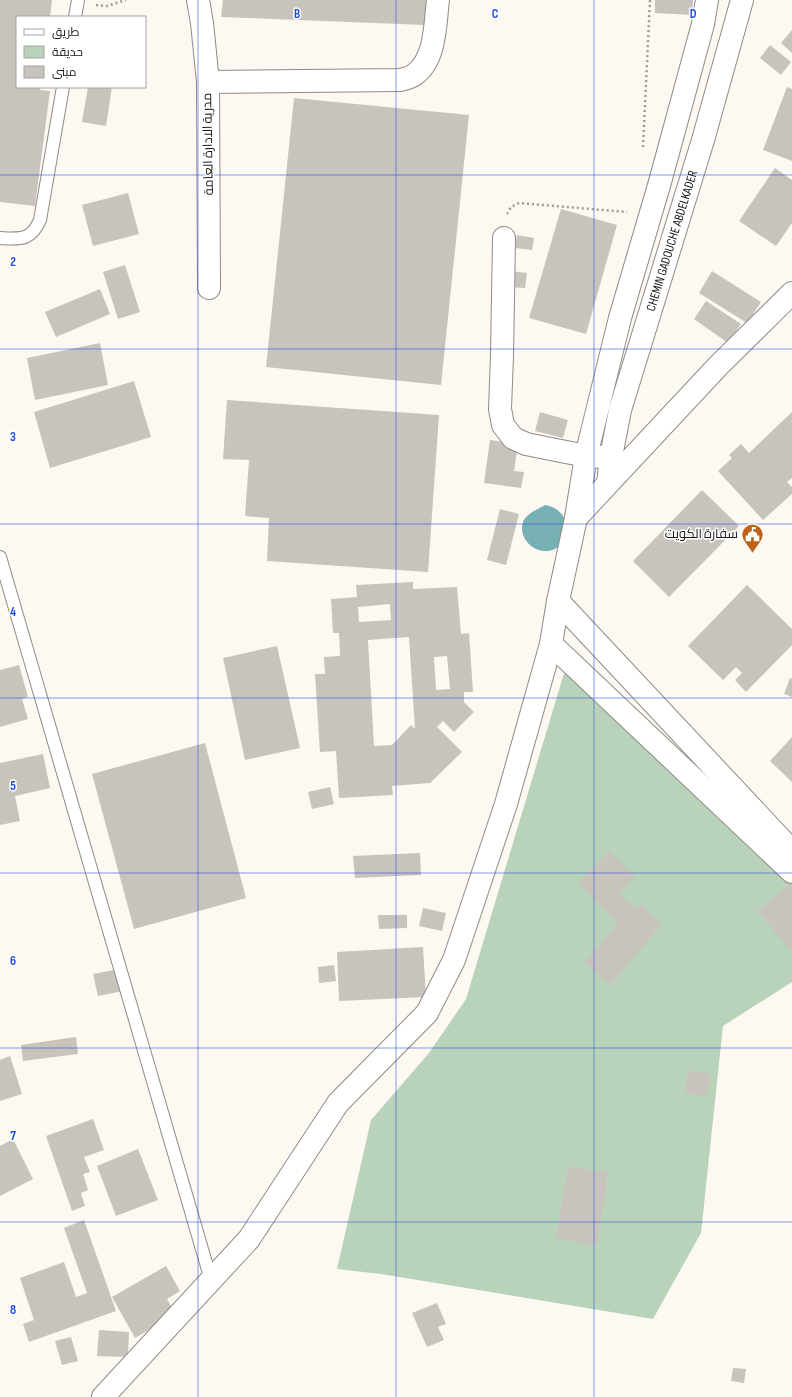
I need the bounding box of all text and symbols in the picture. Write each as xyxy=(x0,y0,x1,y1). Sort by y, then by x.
text: B xyxy=(294,6,300,22)
text: C xyxy=(492,6,499,22)
text: D xyxy=(690,6,697,22)
legend xyxy=(16,16,146,88)
text: طريق xyxy=(52,25,80,40)
text: حديقة xyxy=(52,45,83,60)
text: مبنى xyxy=(52,65,77,80)
street label: مدرية الادارة العامة xyxy=(199,93,217,195)
street label: CHEMIN GADOUCHE ABDELKADER xyxy=(643,169,701,313)
text: 2 xyxy=(10,254,16,270)
text: 3 xyxy=(10,429,16,445)
public building icon: سفارة الكويت xyxy=(740,521,766,554)
place label: سفارة الكويت xyxy=(665,526,738,542)
text: 4 xyxy=(10,604,16,620)
text: 5 xyxy=(10,778,16,794)
text: 6 xyxy=(10,953,16,969)
text: 7 xyxy=(10,1128,16,1144)
text: 8 xyxy=(10,1302,16,1318)

